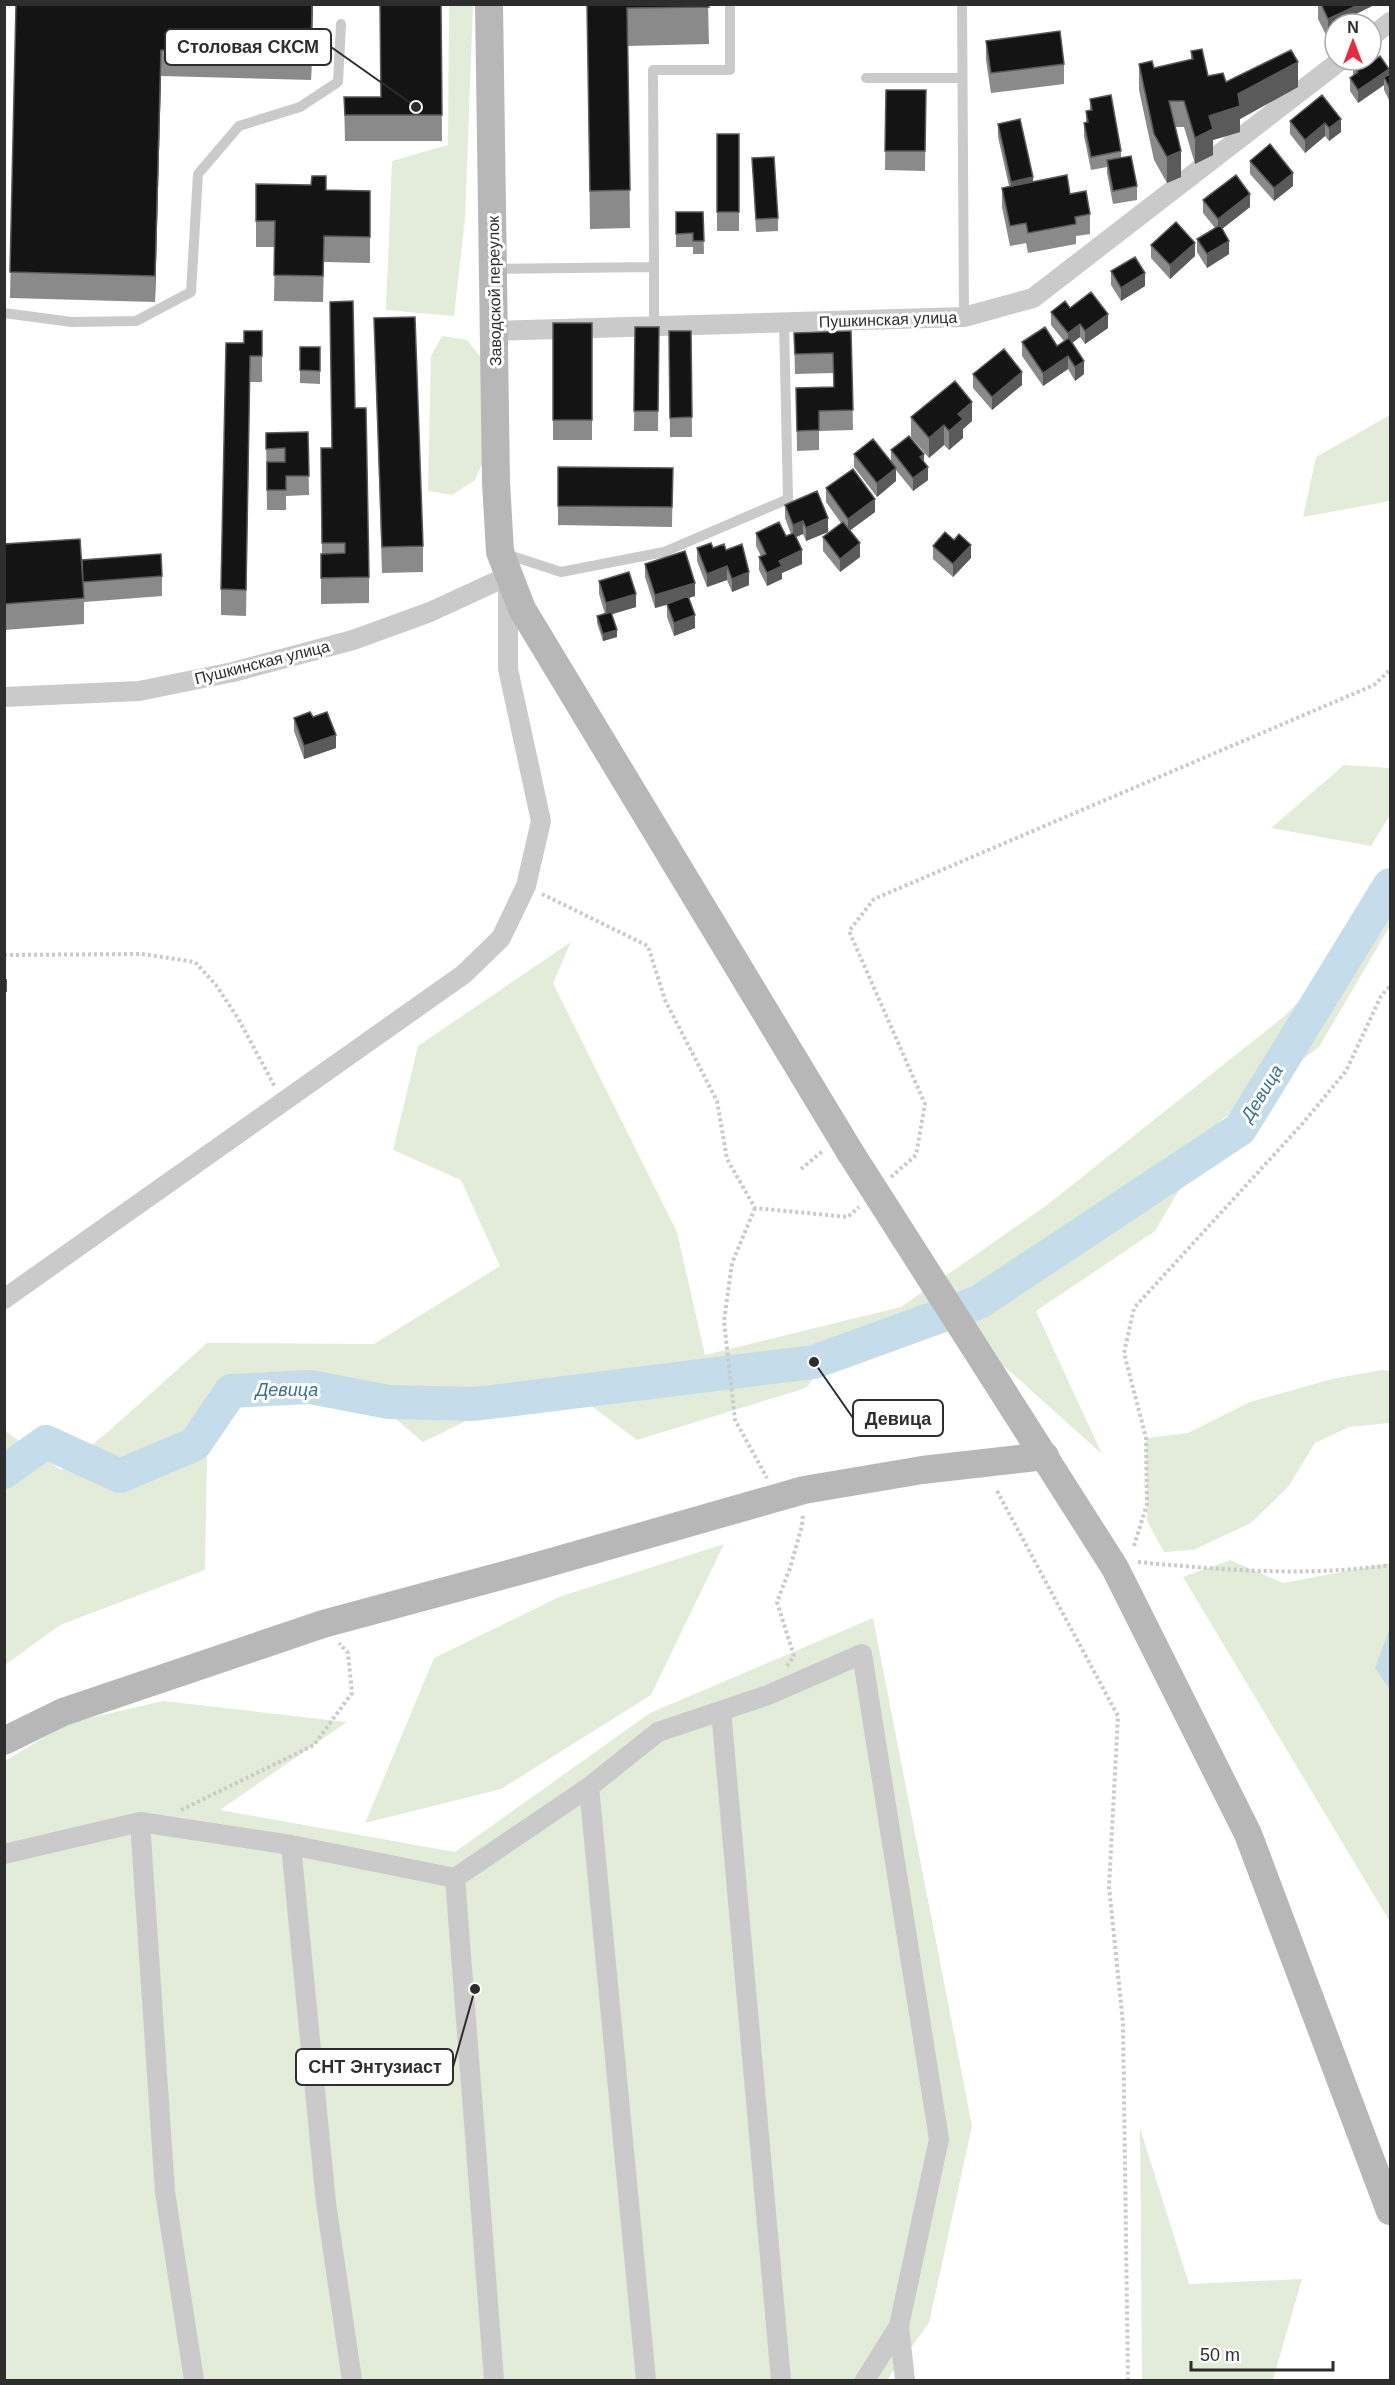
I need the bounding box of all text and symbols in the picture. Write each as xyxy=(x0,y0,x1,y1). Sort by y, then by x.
north arrow xyxy=(1323,12,1383,72)
text: N xyxy=(1347,19,1359,36)
callout: Столовая СКСМ xyxy=(165,29,331,65)
text: Столовая СКСМ xyxy=(177,37,319,57)
street label: Заводской переулок xyxy=(485,215,504,366)
street label: Пушкинская улица xyxy=(819,309,958,330)
street label: Пушкинская улица xyxy=(193,637,331,687)
water label: Девица xyxy=(1236,1061,1287,1127)
water label: Девица xyxy=(254,1380,318,1400)
callout: Девица xyxy=(853,1400,943,1436)
text: Девица xyxy=(865,1409,932,1429)
callout: СНТ Энтузиаст xyxy=(296,2049,453,2085)
text: СНТ Энтузиаст xyxy=(308,2057,442,2077)
scale bar xyxy=(1191,2334,1334,2372)
text: 50 m xyxy=(1200,2345,1240,2365)

